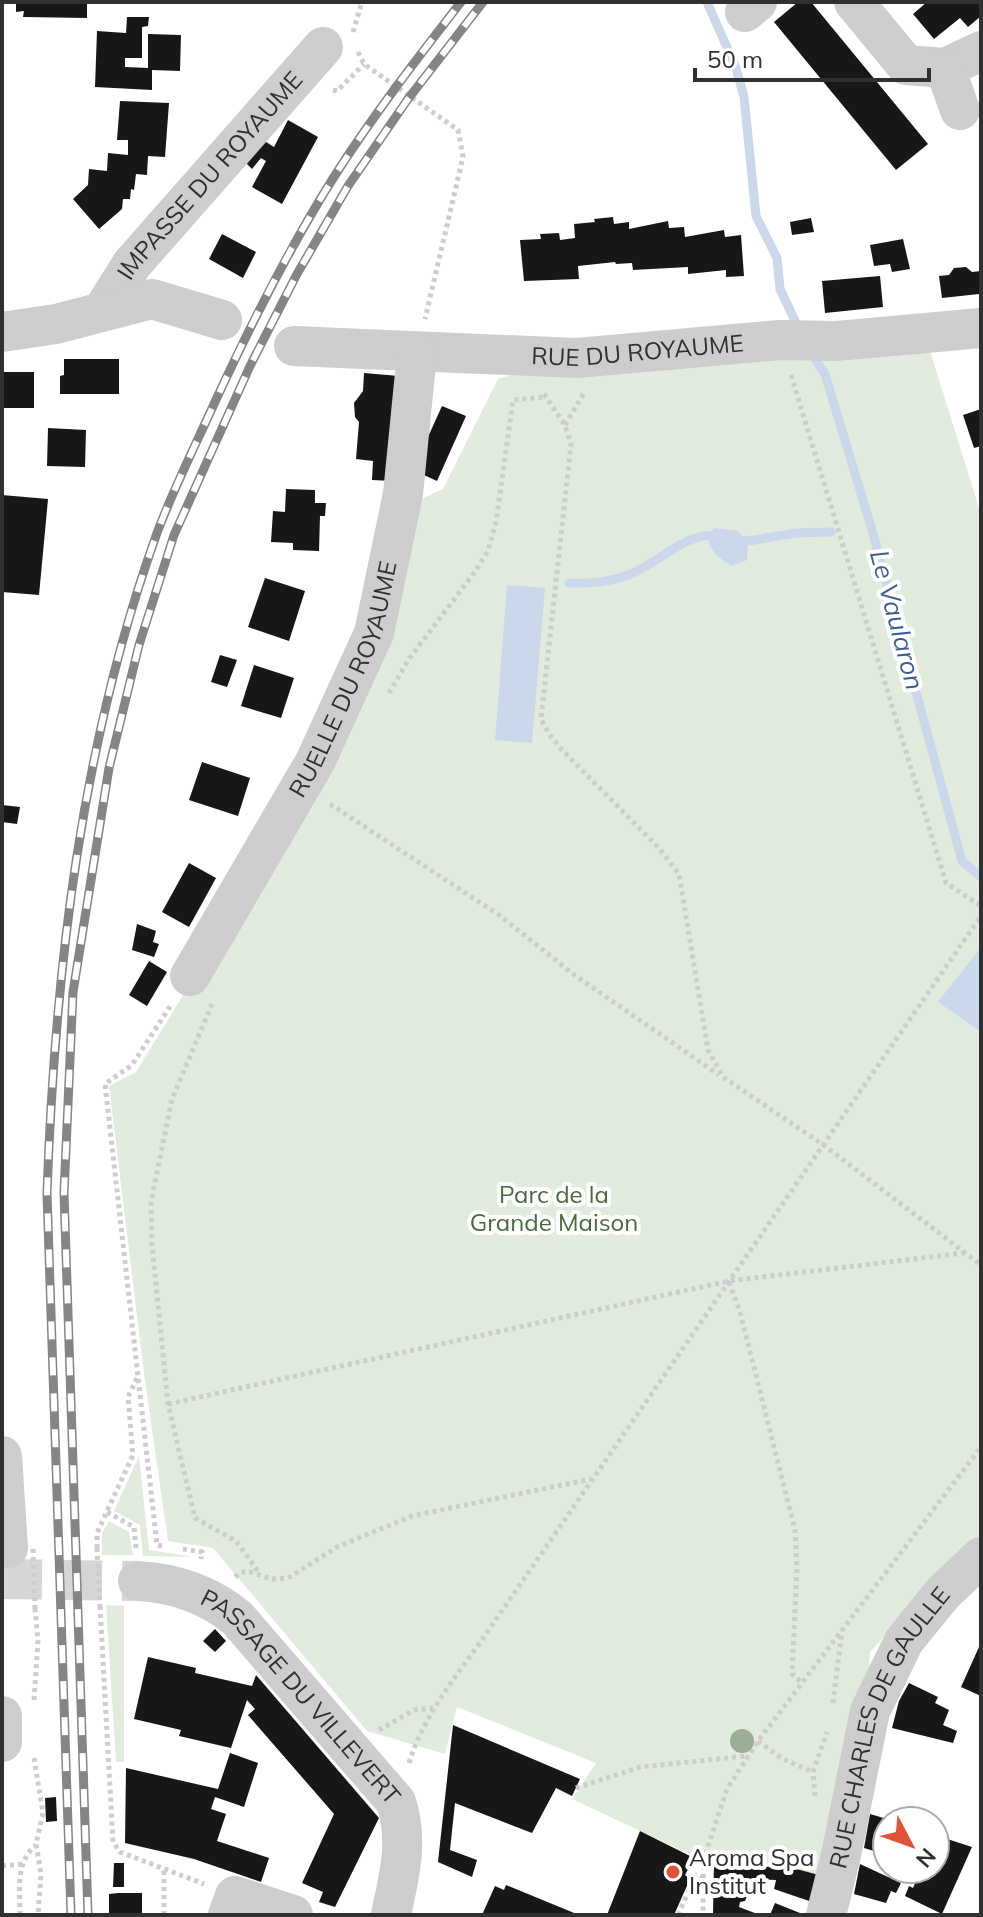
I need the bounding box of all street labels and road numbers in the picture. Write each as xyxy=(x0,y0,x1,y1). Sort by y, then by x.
street label: IMPASSE DU ROYAUME xyxy=(110,65,308,285)
street label: RUE DU ROYAUME xyxy=(531,327,745,372)
street label: RUELLE DU ROYAUME xyxy=(282,558,403,802)
street label: RUE CHARLES DE GAULLE xyxy=(822,1580,956,1871)
street label: PASSAGE DU VILLEVERT xyxy=(196,1582,408,1811)

